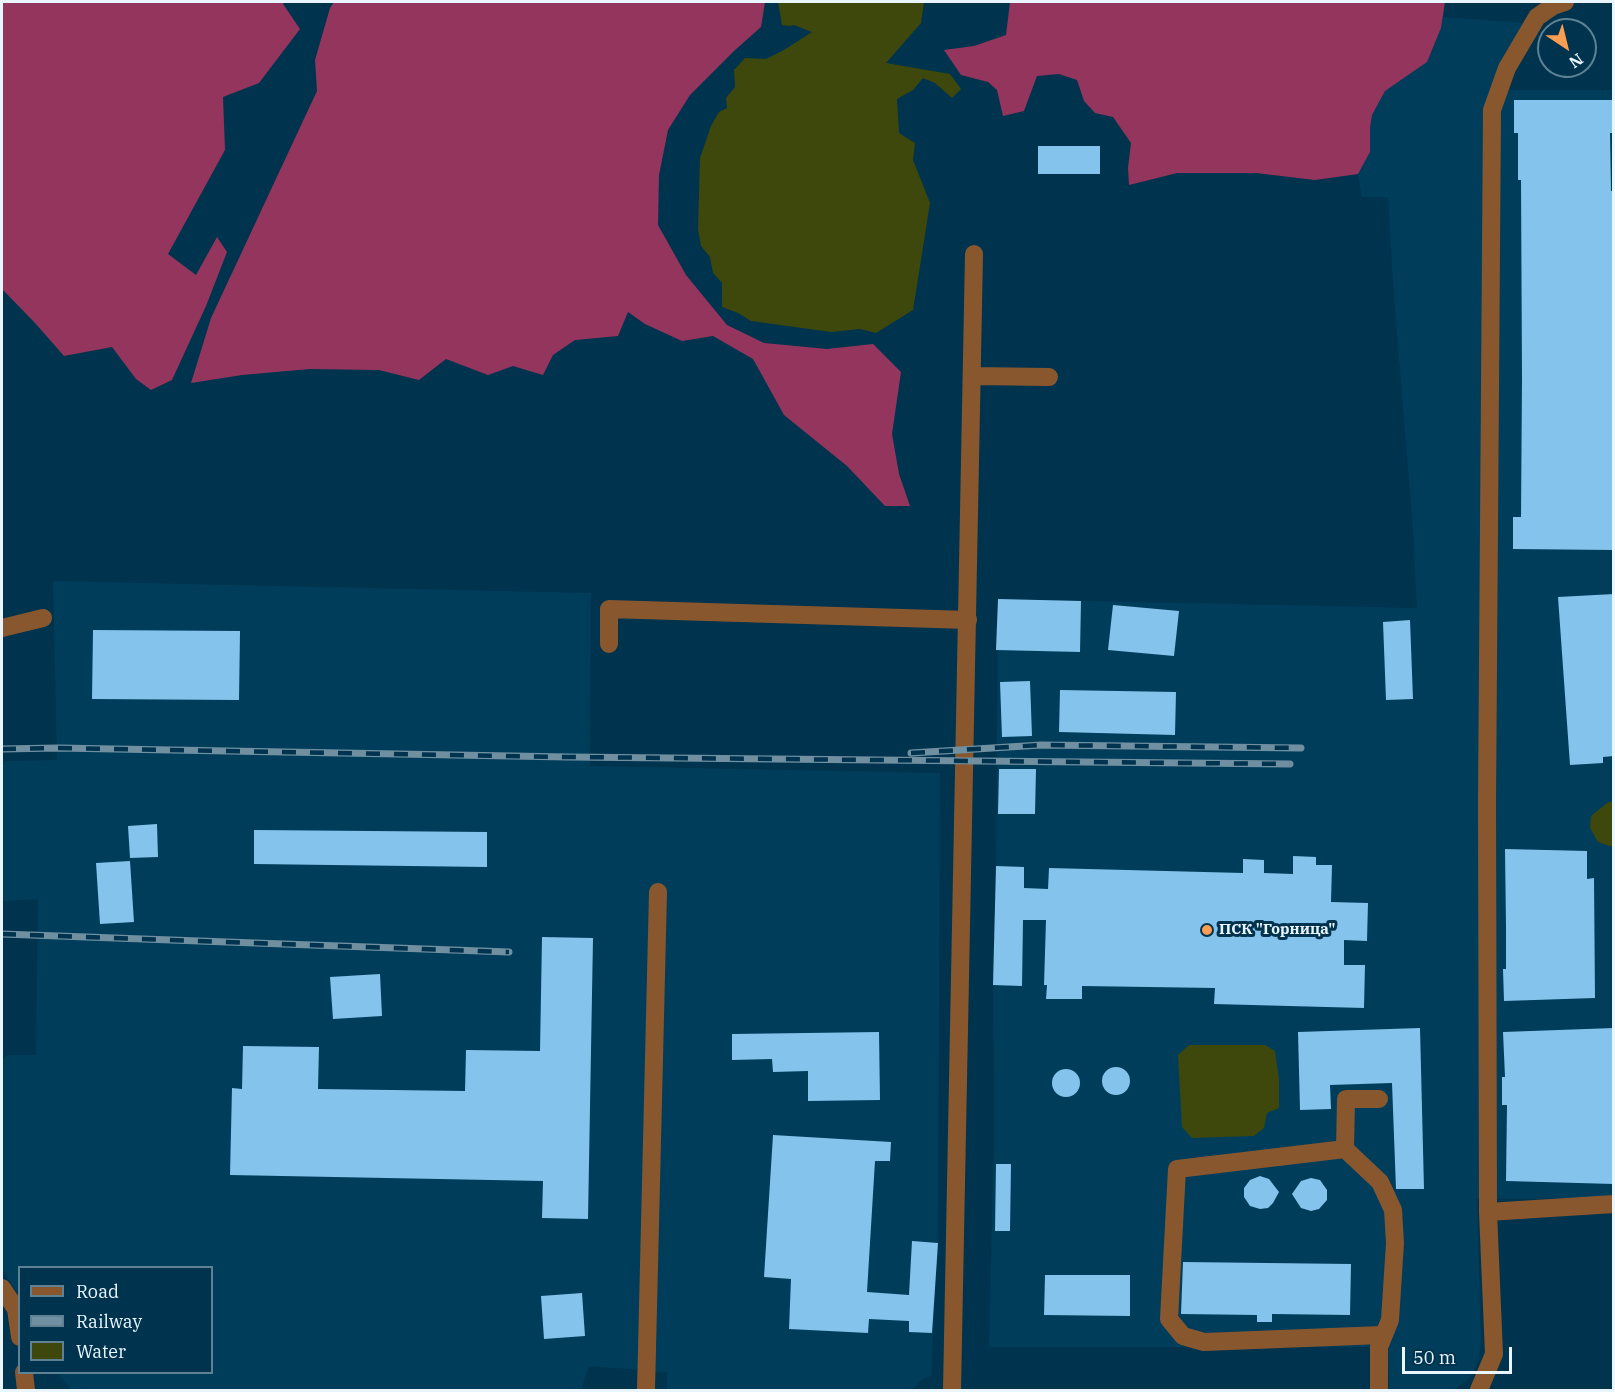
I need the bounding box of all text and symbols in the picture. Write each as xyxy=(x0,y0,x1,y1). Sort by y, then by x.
north arrow xyxy=(1537,18,1597,78)
text: N xyxy=(1565,49,1587,73)
place label: ПСК "Горница" xyxy=(1219,921,1335,939)
marker: ПСК "Горница" xyxy=(1200,923,1214,937)
legend xyxy=(18,1266,213,1374)
text: Road xyxy=(76,1280,119,1303)
text: Railway xyxy=(76,1310,142,1333)
scale bar xyxy=(1405,1335,1514,1373)
text: Water xyxy=(76,1340,126,1363)
text: 50 m xyxy=(1413,1346,1456,1369)

